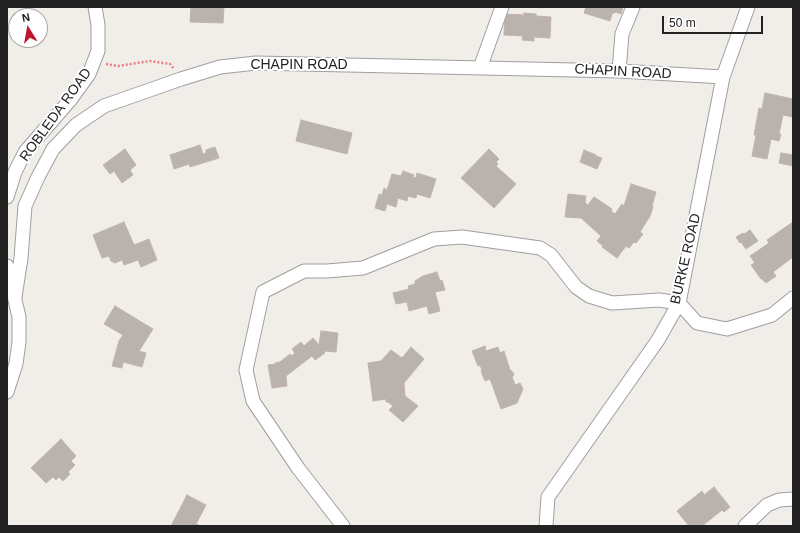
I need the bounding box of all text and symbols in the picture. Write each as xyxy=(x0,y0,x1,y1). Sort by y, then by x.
north arrow xyxy=(8,8,48,48)
scale bar xyxy=(664,8,765,34)
text: N xyxy=(21,11,31,24)
text: 50 m xyxy=(669,16,696,30)
street label: CHAPIN ROAD xyxy=(250,57,348,73)
street label: CHAPIN ROAD xyxy=(574,61,672,83)
street label: ROBLEDA ROAD xyxy=(17,65,95,165)
street label: BURKE ROAD xyxy=(667,212,705,306)

